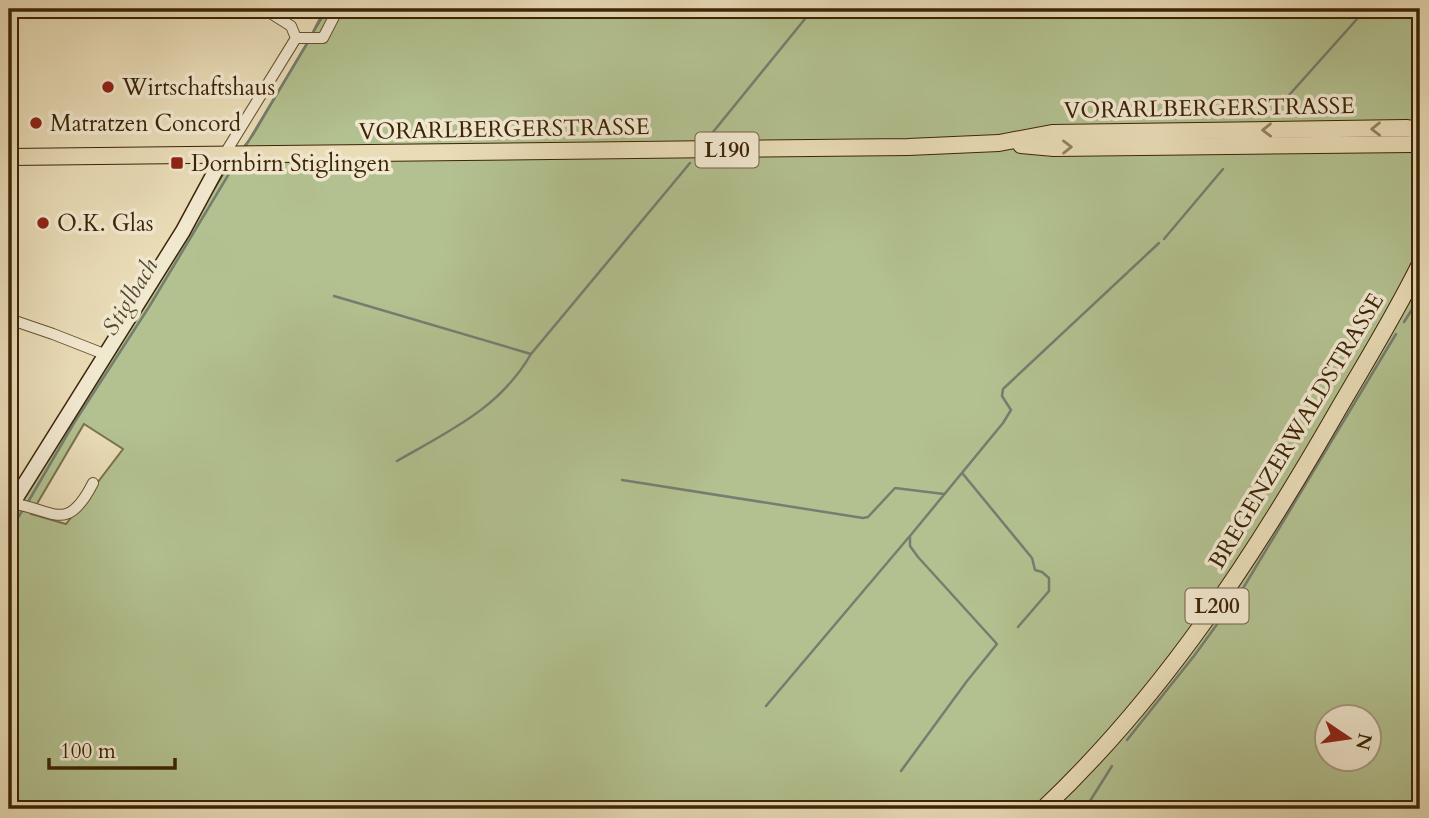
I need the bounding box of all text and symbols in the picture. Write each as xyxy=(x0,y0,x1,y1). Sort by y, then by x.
place label: Wirtschaftshaus xyxy=(121,72,275,103)
marker: Wirtschaftshaus xyxy=(100,79,116,95)
street label: VORARLBERGERSTRASSE xyxy=(1063,90,1355,126)
place label: Matratzen Concord xyxy=(50,108,242,139)
street label: VORARLBERGERSTRASSE xyxy=(358,111,650,147)
marker: Matratzen Concord xyxy=(28,115,44,131)
one-way arrow xyxy=(1370,121,1381,137)
one-way arrow xyxy=(1261,122,1271,138)
road number: L190 xyxy=(696,132,758,168)
one-way arrow xyxy=(1062,140,1073,155)
place label: Dornbirn Stiglingen xyxy=(191,148,390,179)
marker: Dornbirn Stiglingen xyxy=(169,155,185,171)
place label: O.K. Glas xyxy=(57,208,154,239)
marker: O.K. Glas xyxy=(35,215,51,231)
water label: Stiglbach xyxy=(94,252,166,342)
street label: BREGENZERWALDSTRASSE xyxy=(1201,287,1391,575)
road number: L200 xyxy=(1186,588,1248,624)
north arrow xyxy=(1314,702,1384,772)
scale bar xyxy=(49,727,175,771)
text: N xyxy=(1349,731,1378,753)
text: 100 m xyxy=(60,737,116,766)

